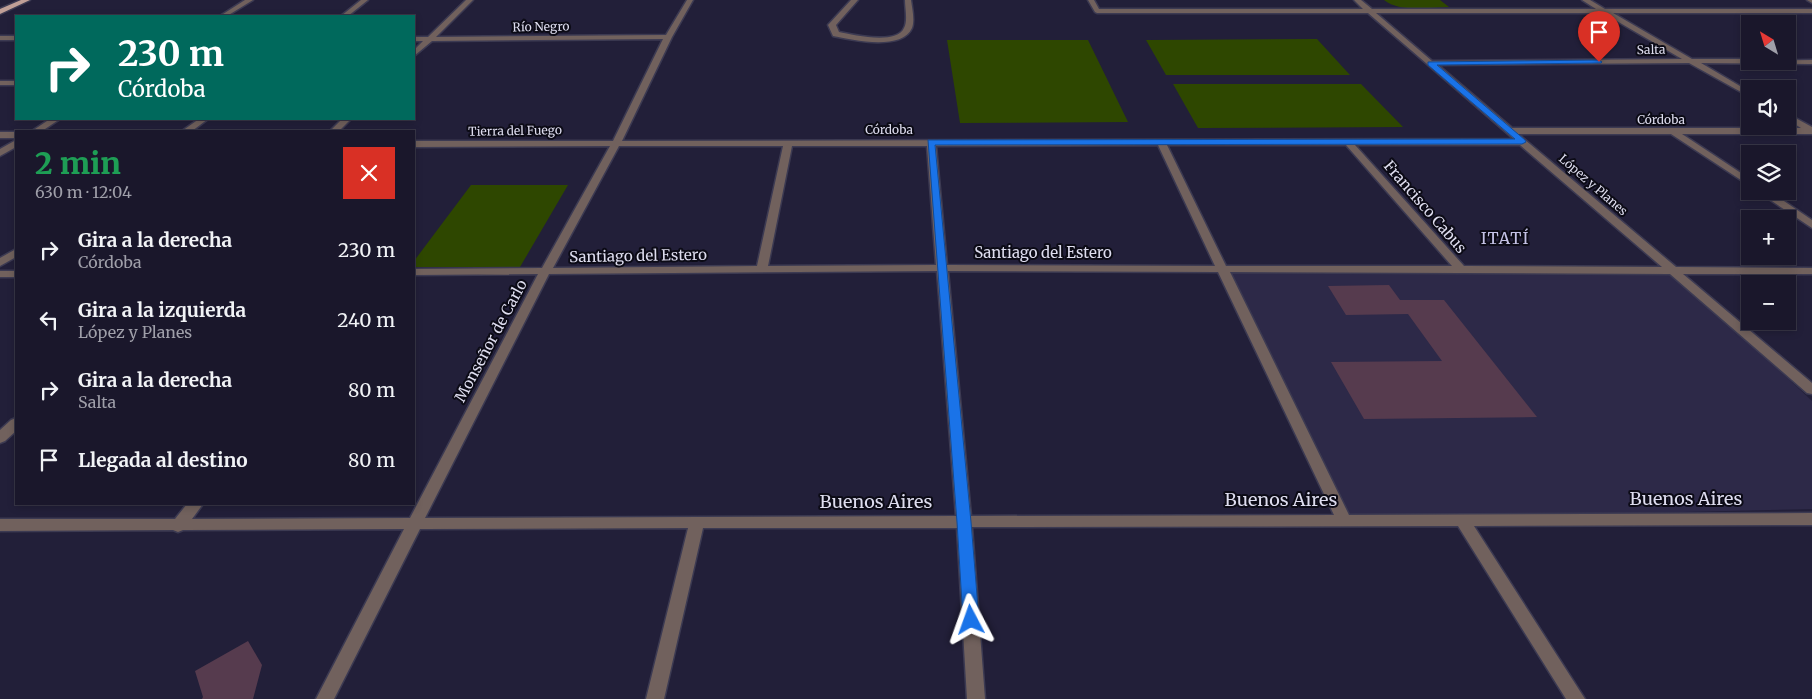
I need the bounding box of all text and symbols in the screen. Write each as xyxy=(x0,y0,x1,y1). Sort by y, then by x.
pin xyxy=(1578,11,1620,62)
north arrow xyxy=(1741,15,1796,70)
map controls xyxy=(1741,15,1796,330)
icon: arrive xyxy=(1585,18,1613,46)
street label: Río Negro xyxy=(512,19,570,34)
text: 230 m xyxy=(118,32,224,76)
icon: right xyxy=(35,35,100,100)
street label: Salta xyxy=(1637,42,1666,57)
text: Córdoba xyxy=(118,75,206,103)
button: sound xyxy=(1741,80,1796,135)
street label: Córdoba xyxy=(1637,112,1685,127)
street label: Tierra del Fuego xyxy=(468,122,562,139)
street label: Córdoba xyxy=(865,122,913,137)
text: 2 min xyxy=(35,144,121,182)
button: layers xyxy=(1741,145,1796,200)
button: close xyxy=(343,147,395,199)
street label: López y Planes xyxy=(1556,151,1631,218)
street label: Francisco Cabus xyxy=(1380,157,1471,257)
text: 630 m · 12:04 xyxy=(35,182,132,202)
button: + xyxy=(1741,210,1796,265)
text: Gira a la derecha xyxy=(78,228,232,252)
district label: ITATÍ xyxy=(1481,228,1529,248)
icon: right xyxy=(35,236,63,264)
text: 230 m xyxy=(338,238,395,262)
street label: Santiago del Estero xyxy=(974,243,1112,262)
street label: Santiago del Estero xyxy=(569,245,707,266)
text: Córdoba xyxy=(78,252,142,272)
button: − xyxy=(1741,275,1796,330)
street label: Monseñor de Carlo xyxy=(450,276,531,405)
text: Gira a la izquierda xyxy=(78,298,246,322)
icon: left xyxy=(35,306,63,334)
text: 240 m xyxy=(337,308,395,332)
text: López y Planes xyxy=(78,322,192,342)
text: Gira a la derecha xyxy=(78,368,232,392)
icon: right xyxy=(35,376,63,404)
text: 80 m xyxy=(348,378,395,402)
text: Salta xyxy=(78,392,116,412)
icon: arrive xyxy=(35,446,63,474)
text: Llegada al destino xyxy=(78,448,248,472)
text: 80 m xyxy=(348,448,395,472)
street label: Buenos Aires xyxy=(1630,487,1743,510)
street label: Buenos Aires xyxy=(1225,488,1338,511)
street label: Buenos Aires xyxy=(820,490,933,513)
position arrow xyxy=(944,593,996,645)

